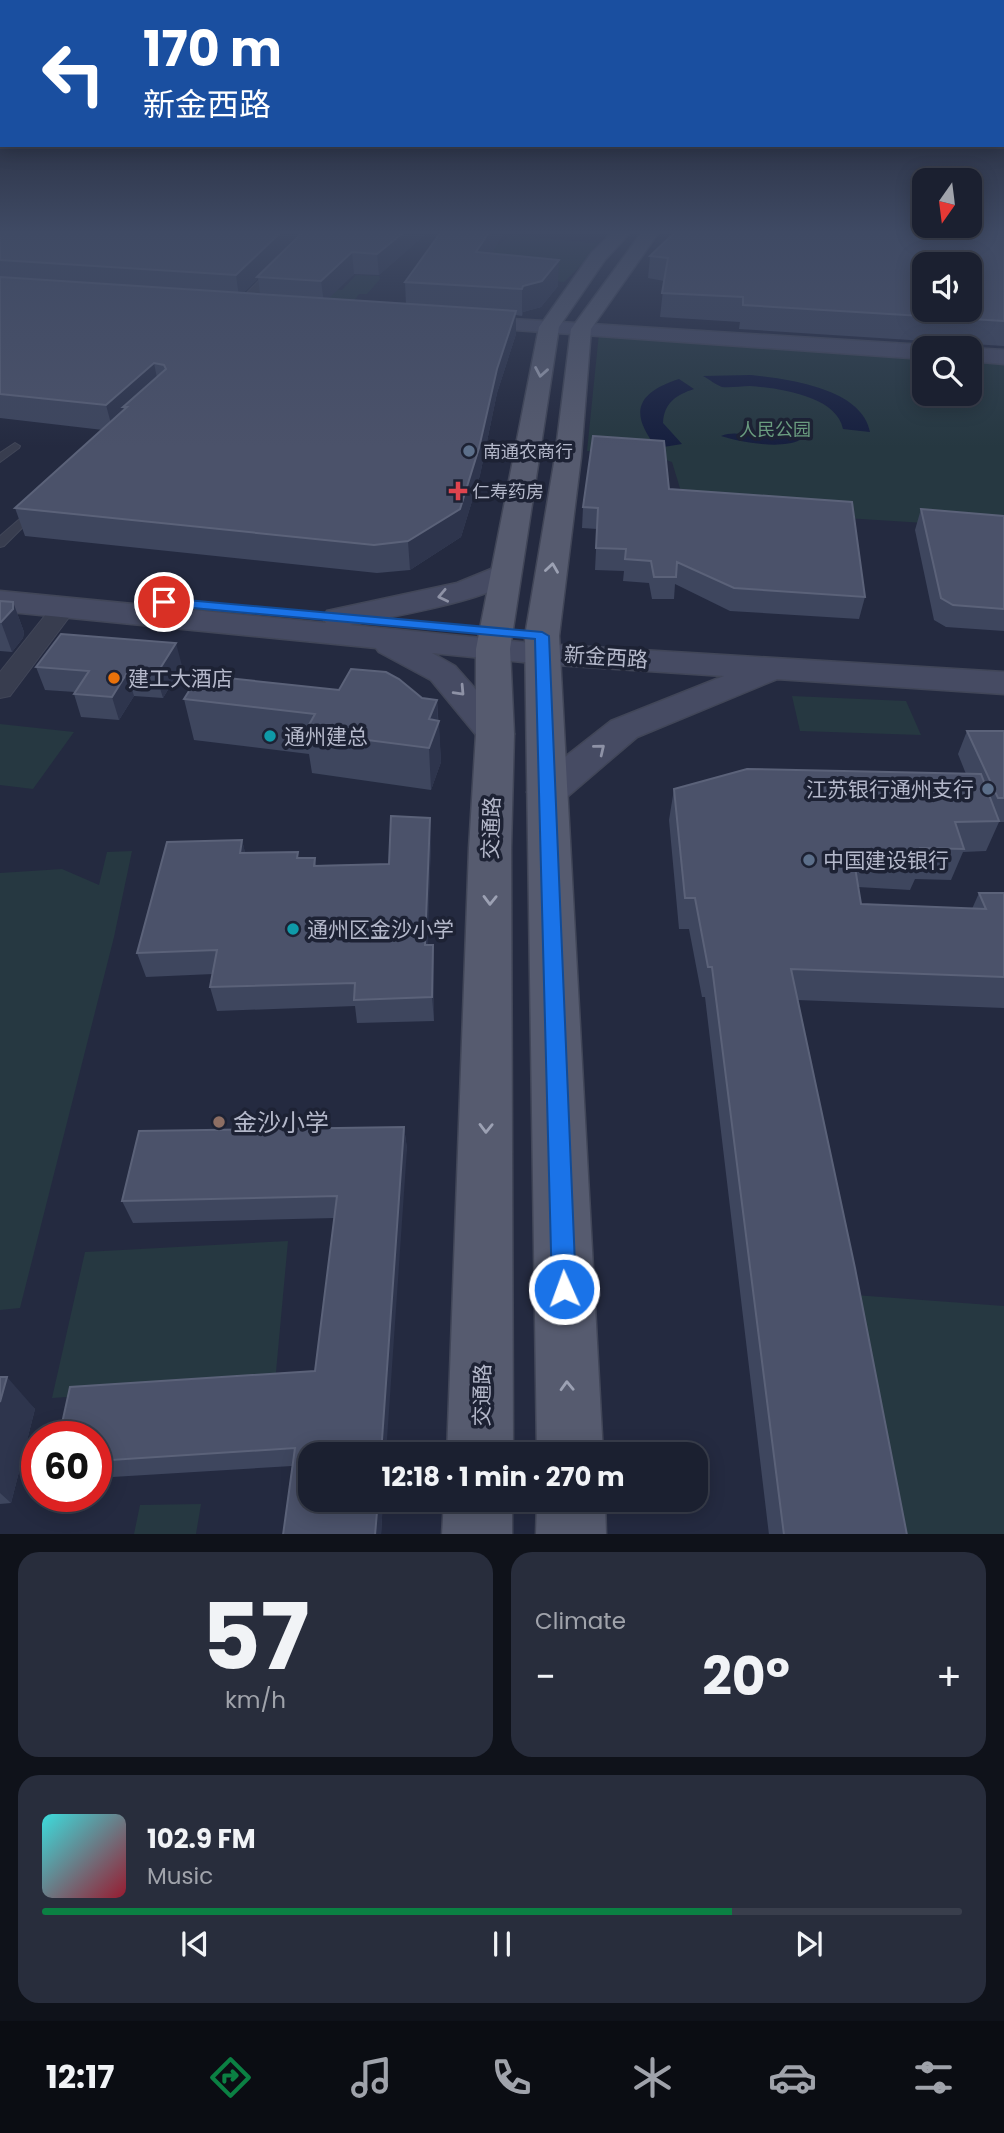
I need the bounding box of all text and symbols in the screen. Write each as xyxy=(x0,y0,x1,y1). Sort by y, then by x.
text: 170 m xyxy=(143,15,282,83)
icon: left xyxy=(28,28,119,119)
text: 新金西路 xyxy=(143,82,271,127)
north arrow xyxy=(912,168,982,238)
map controls xyxy=(912,168,982,406)
button: sound xyxy=(912,252,982,322)
button: search xyxy=(912,336,982,406)
one-way arrow xyxy=(535,366,550,378)
park label: 人民公园 xyxy=(739,417,811,442)
place label: 南通农商行 xyxy=(483,439,573,464)
marker: 南通农商行 xyxy=(461,443,477,459)
place label: 仁寿药房 xyxy=(472,479,544,504)
marker: 仁寿药房 xyxy=(450,483,466,499)
one-way arrow xyxy=(544,563,559,574)
pin xyxy=(134,572,194,632)
icon: arrive xyxy=(145,583,183,621)
one-way arrow xyxy=(437,587,449,602)
street label: 新金西路 xyxy=(563,640,649,674)
place label: 建工大酒店 xyxy=(128,664,233,693)
marker: 建工大酒店 xyxy=(106,670,122,686)
one-way arrow xyxy=(452,683,464,696)
place label: 通州建总 xyxy=(284,722,368,751)
marker: 通州建总 xyxy=(262,728,278,744)
one-way arrow xyxy=(591,745,604,757)
place label: 江苏银行通州支行 xyxy=(806,775,974,804)
marker: 江苏银行通州支行 xyxy=(980,781,996,797)
street label: 交通路 xyxy=(475,796,507,860)
place label: 中国建设银行 xyxy=(823,846,949,875)
marker: 中国建设银行 xyxy=(801,852,817,868)
one-way arrow xyxy=(482,895,497,906)
place label: 通州区金沙小学 xyxy=(307,915,454,944)
marker: 通州区金沙小学 xyxy=(285,921,301,937)
place label: 金沙小学 xyxy=(233,1106,329,1139)
marker: 金沙小学 xyxy=(211,1114,227,1130)
one-way arrow xyxy=(478,1123,494,1133)
position arrow xyxy=(527,1252,601,1326)
street label: 交通路 xyxy=(467,1363,497,1427)
one-way arrow xyxy=(560,1380,575,1391)
speed limit sign: 60 xyxy=(21,1421,112,1512)
text: 12:18 · 1 min · 270 m xyxy=(382,1459,625,1495)
text: 57 xyxy=(202,1573,309,1701)
text: Climate xyxy=(535,1605,626,1637)
text: 20° xyxy=(702,1640,790,1713)
text: − xyxy=(535,1650,556,1703)
text: + xyxy=(936,1650,962,1703)
text: km/h xyxy=(225,1684,286,1716)
text: 102.9 FM xyxy=(147,1821,256,1857)
text: Music xyxy=(147,1860,213,1892)
icon: previous xyxy=(176,1925,214,1963)
icon: pause xyxy=(483,1925,521,1963)
icon: next xyxy=(790,1925,828,1963)
icon: directions xyxy=(206,2053,255,2102)
icon: music xyxy=(347,2053,396,2102)
icon: phone xyxy=(487,2053,536,2102)
icon: climate xyxy=(628,2053,677,2102)
icon: car xyxy=(768,2053,817,2102)
icon: filters xyxy=(909,2053,958,2102)
text: 12:17 xyxy=(46,2054,114,2099)

